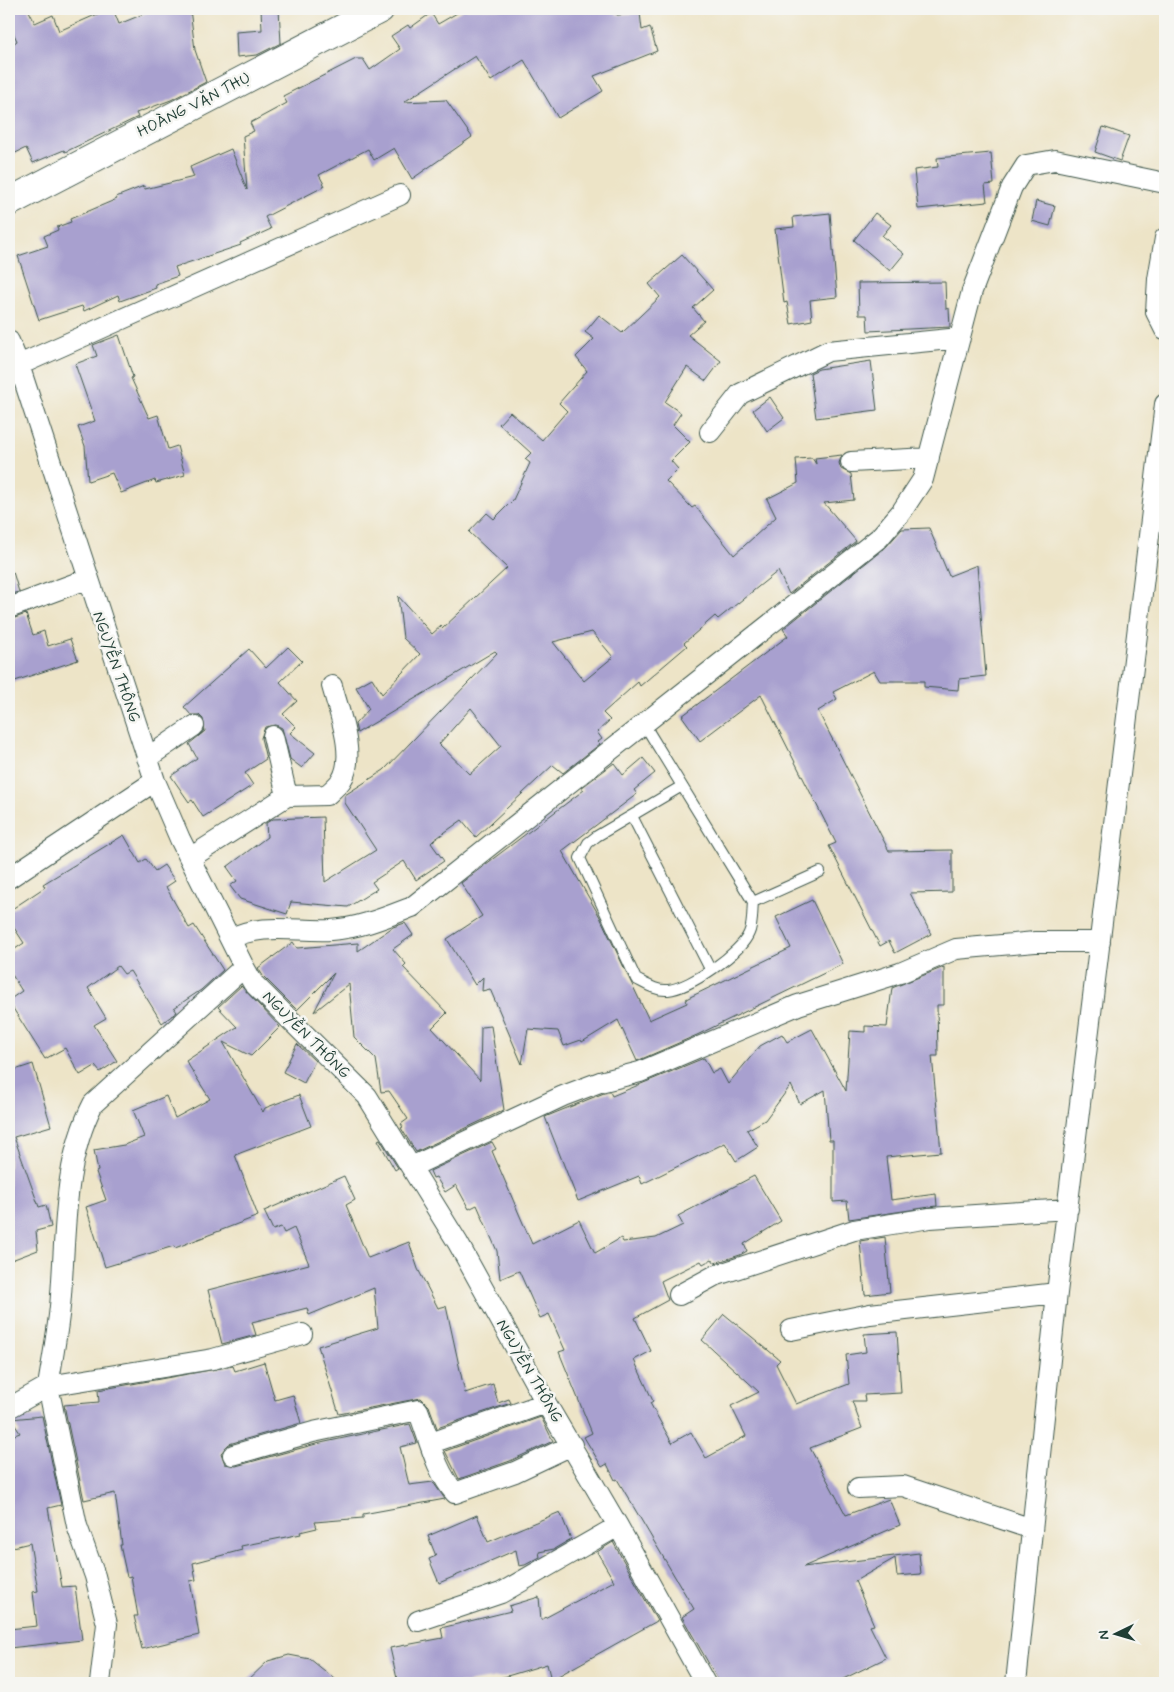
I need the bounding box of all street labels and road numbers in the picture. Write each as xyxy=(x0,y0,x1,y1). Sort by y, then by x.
street label: HOÀNG VĂN THỤ xyxy=(134,67,254,143)
street label: NGUYỄN THÔNG xyxy=(87,609,145,726)
street label: NGUYỄN THÔNG xyxy=(257,986,355,1084)
street label: NGUYỄN THÔNG xyxy=(491,1315,567,1427)

